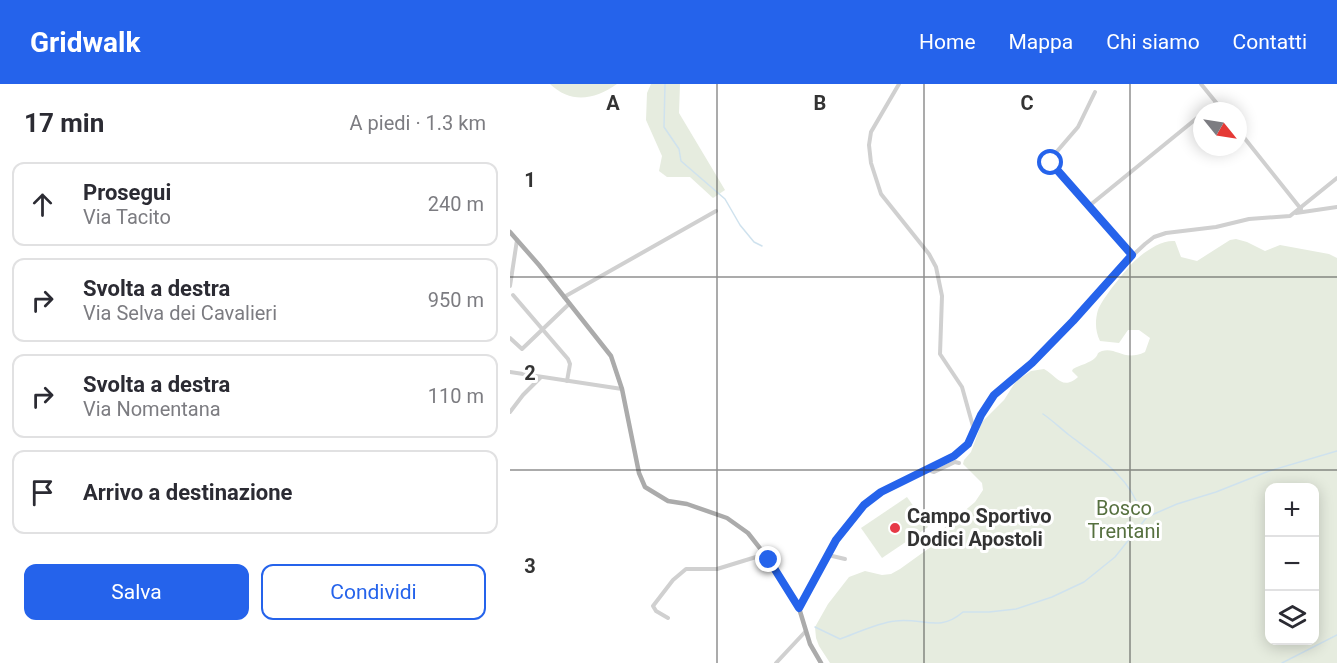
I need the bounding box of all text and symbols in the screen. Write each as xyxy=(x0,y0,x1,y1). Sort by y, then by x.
text: Gridwalk xyxy=(30,26,140,59)
text: Home xyxy=(919,30,976,54)
text: Mappa xyxy=(1009,30,1073,54)
text: Chi siamo xyxy=(1106,30,1200,54)
text: Contatti xyxy=(1233,30,1307,54)
text: A xyxy=(606,91,620,115)
text: B xyxy=(814,91,826,115)
text: C xyxy=(1020,91,1034,115)
north arrow xyxy=(1193,102,1247,156)
text: 17 min xyxy=(24,108,104,138)
text: A piedi · 1.3 km xyxy=(350,111,486,135)
route start xyxy=(1037,149,1063,175)
text: 1 xyxy=(524,168,536,192)
text: Prosegui xyxy=(83,180,171,205)
icon: ahead xyxy=(26,188,59,221)
text: 240 m xyxy=(428,192,484,216)
text: Via Tacito xyxy=(83,205,171,229)
text: Svolta a destra xyxy=(83,276,230,301)
icon: right xyxy=(26,284,59,317)
text: 950 m xyxy=(428,288,484,312)
text: Via Selva dei Cavalieri xyxy=(83,301,277,325)
text: 2 xyxy=(524,361,536,385)
text: Svolta a destra xyxy=(83,372,230,397)
icon: right xyxy=(26,380,59,413)
text: 110 m xyxy=(428,384,484,408)
text: Via Nomentana xyxy=(83,397,221,421)
icon: arrive xyxy=(26,476,59,509)
text: Arrivo a destinazione xyxy=(83,480,292,505)
map controls xyxy=(1265,483,1319,645)
button: + xyxy=(1265,483,1319,537)
park label: Bosco Trentani xyxy=(1088,496,1160,543)
place label: Campo Sportivo Dodici Apostoli xyxy=(907,504,1052,551)
marker: Campo Sportivo Dodici Apostoli xyxy=(888,521,902,535)
button: − xyxy=(1265,537,1319,591)
route end xyxy=(755,546,781,572)
text: 3 xyxy=(524,554,536,578)
button: Salva xyxy=(24,564,249,620)
button: Condividi xyxy=(261,564,486,620)
button: layers xyxy=(1265,591,1319,645)

